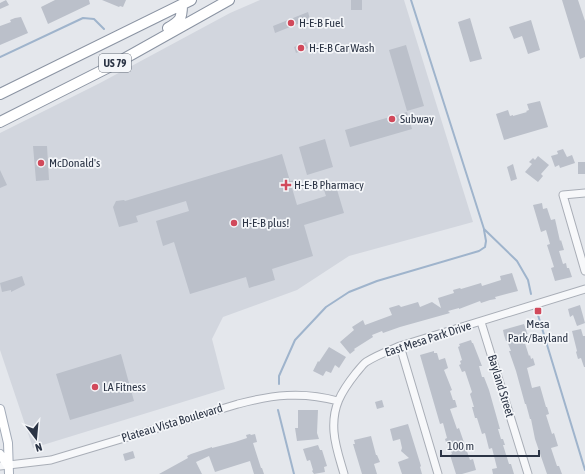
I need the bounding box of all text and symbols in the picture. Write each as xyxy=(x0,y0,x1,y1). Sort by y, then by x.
place label: H-E-B Fuel xyxy=(299,16,344,30)
marker: H-E-B Fuel xyxy=(286,18,296,28)
place label: H-E-B Car Wash xyxy=(309,41,375,55)
marker: H-E-B Car Wash xyxy=(296,43,306,53)
road number: US 79 xyxy=(99,54,131,72)
place label: Subway xyxy=(400,112,434,126)
marker: Subway xyxy=(387,114,397,124)
place label: McDonald's xyxy=(49,156,100,170)
marker: McDonald's xyxy=(36,158,46,168)
place label: H-E-B Pharmacy xyxy=(294,178,364,192)
marker: H-E-B Pharmacy xyxy=(281,180,291,190)
place label: H-E-B plus! xyxy=(242,216,289,230)
marker: H-E-B plus! xyxy=(229,218,239,228)
marker: Mesa Park/Bayland xyxy=(533,306,543,316)
place label: Mesa Park/Bayland xyxy=(508,317,568,345)
street label: East Mesa Park Drive xyxy=(383,318,473,360)
street label: Bayland Street xyxy=(485,353,517,419)
place label: LA Fitness xyxy=(103,380,146,394)
marker: LA Fitness xyxy=(90,382,100,392)
street label: Plateau Vista Boulevard xyxy=(120,401,224,445)
north arrow xyxy=(16,418,56,458)
scale bar xyxy=(441,432,539,458)
text: 100 m xyxy=(447,439,474,453)
text: N xyxy=(34,441,44,454)

